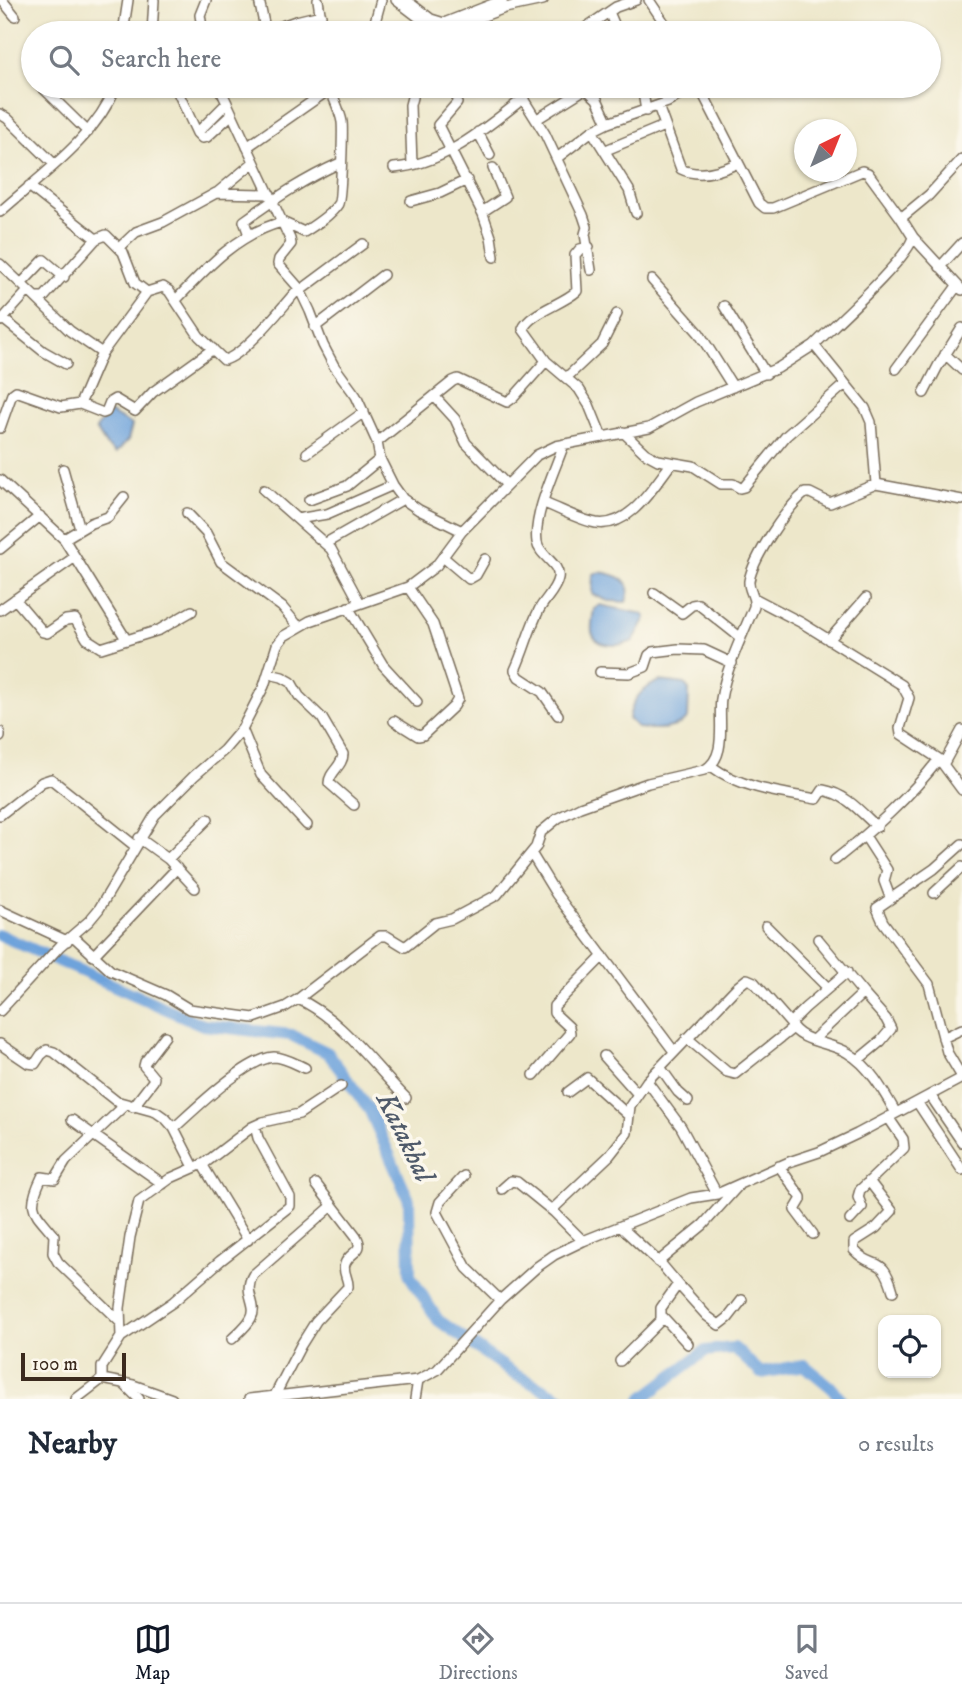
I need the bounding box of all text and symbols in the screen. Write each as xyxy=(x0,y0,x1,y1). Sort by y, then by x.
search box xyxy=(21,21,941,98)
icon: search xyxy=(45,41,83,79)
text: Search here xyxy=(101,43,221,76)
north arrow xyxy=(794,119,857,182)
water label: Katakhal xyxy=(368,1085,443,1190)
map controls xyxy=(878,1315,941,1378)
button: locate xyxy=(878,1315,941,1378)
scale bar xyxy=(21,1350,126,1382)
text: 100 m xyxy=(32,1353,78,1376)
text: Nearby xyxy=(28,1426,117,1463)
text: 0 results xyxy=(858,1430,934,1459)
tab: Map xyxy=(134,1620,172,1685)
tab: Directions xyxy=(439,1620,518,1685)
tab: Saved xyxy=(785,1620,828,1685)

